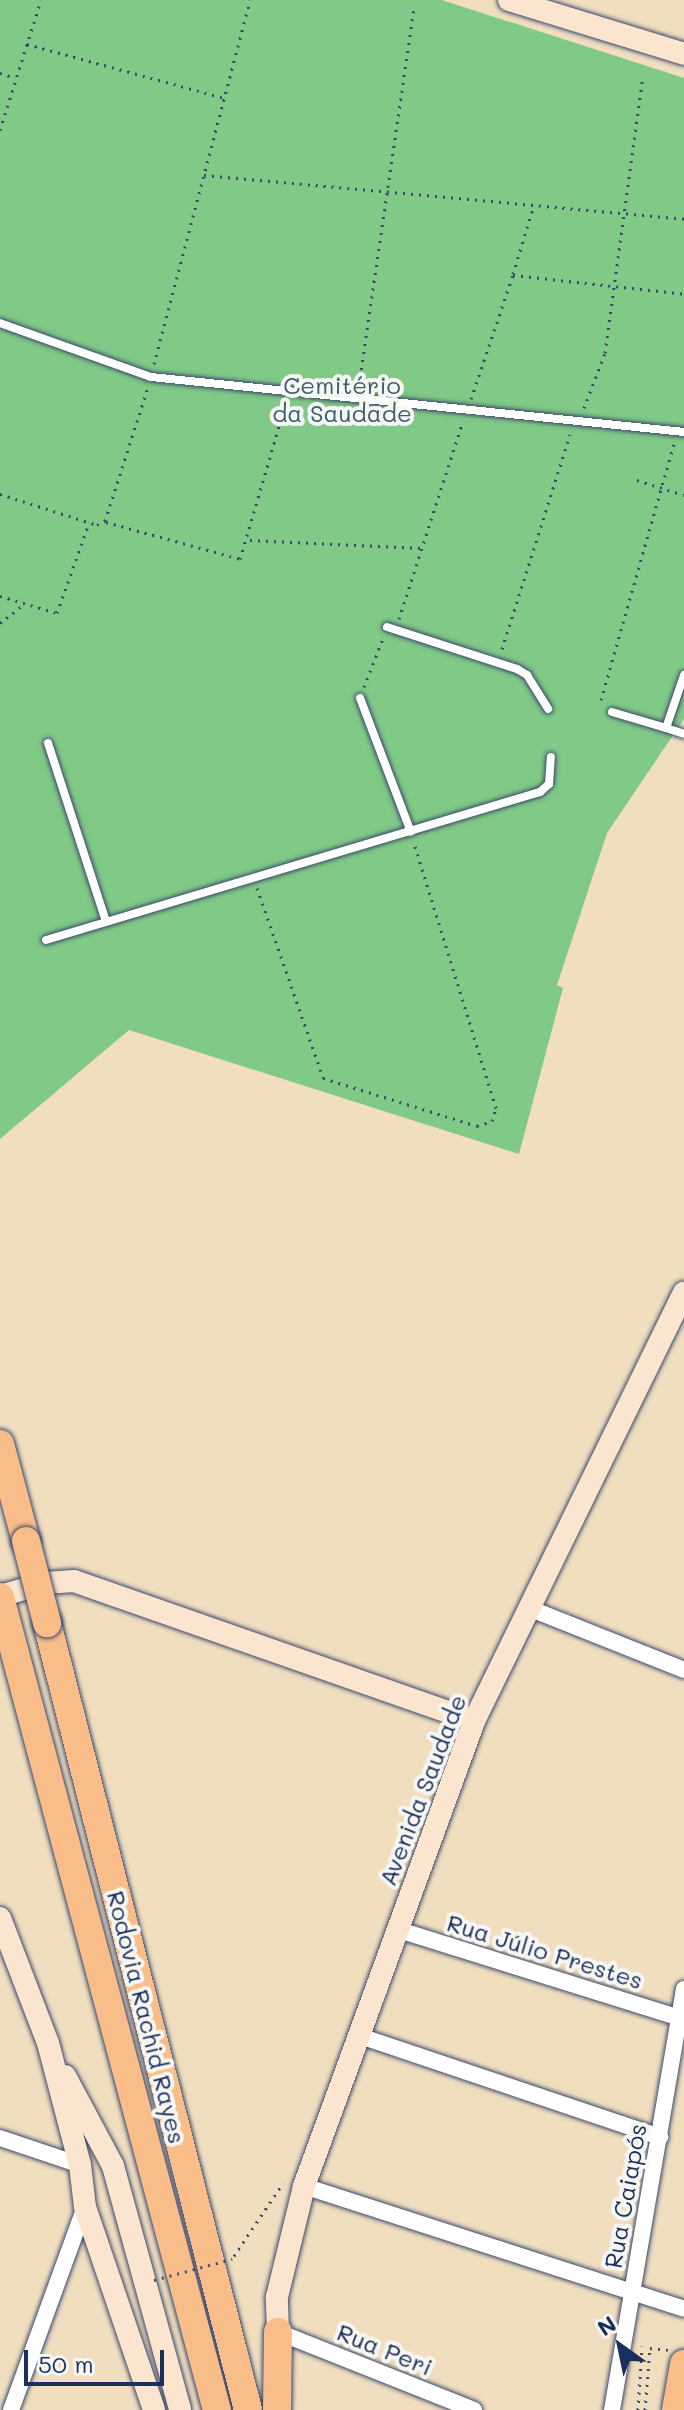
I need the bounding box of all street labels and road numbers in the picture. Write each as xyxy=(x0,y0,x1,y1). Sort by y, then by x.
street label: Avenida Saudade xyxy=(372,1691,472,1889)
street label: Rodovia Rachid Rayes xyxy=(102,1888,192,2146)
street label: Rua Júlio Prestes xyxy=(444,1908,646,1994)
street label: Rua Caiapós xyxy=(598,2121,652,2271)
street label: Rua Peri xyxy=(333,2317,437,2381)

